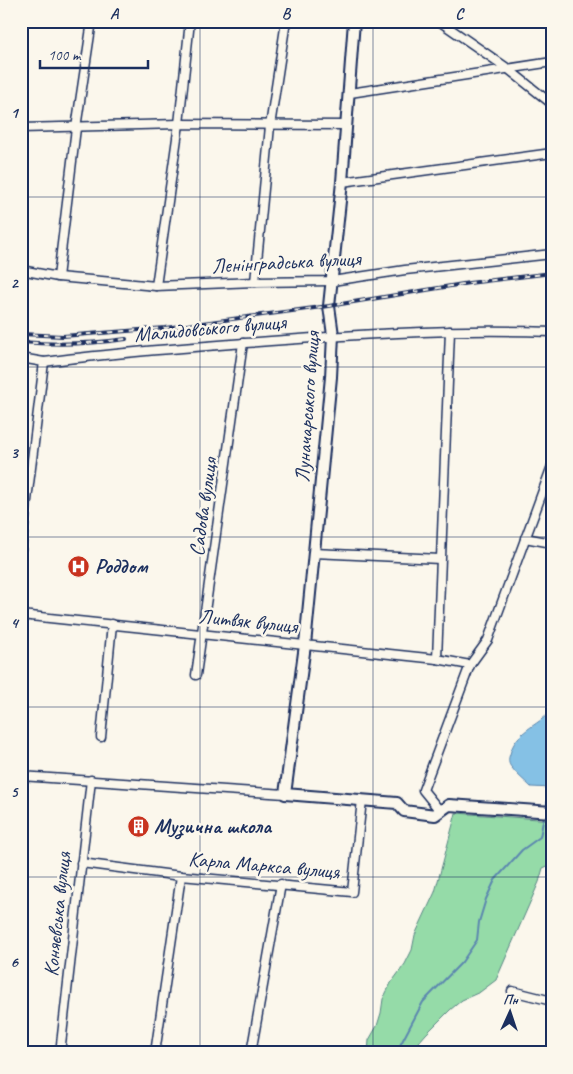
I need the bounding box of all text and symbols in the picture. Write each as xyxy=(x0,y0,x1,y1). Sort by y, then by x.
text: A xyxy=(110,4,120,24)
text: B xyxy=(282,4,292,24)
text: C xyxy=(455,4,465,24)
scale bar xyxy=(40,38,148,70)
text: 100 m xyxy=(48,46,82,65)
text: 1 xyxy=(10,103,19,123)
street label: Ленінградська вулиця xyxy=(211,245,362,279)
text: 2 xyxy=(10,273,19,293)
street label: Малидовського вулиця xyxy=(133,308,288,348)
street label: Луначарського вулиця xyxy=(289,329,325,483)
text: 3 xyxy=(10,443,19,463)
street label: Садова вулиця xyxy=(183,454,223,558)
place label: Роддом xyxy=(95,553,148,579)
hospital icon: Роддом xyxy=(67,554,91,578)
street label: Литвяк вулиця xyxy=(197,603,300,639)
text: 4 xyxy=(10,613,19,633)
text: 5 xyxy=(11,782,20,802)
place label: Музична школа xyxy=(154,813,273,840)
building icon: Музична школа xyxy=(126,814,150,838)
street label: Карла Маркса вулиця xyxy=(187,845,342,885)
street label: Коняєвська вулиця xyxy=(38,849,77,978)
text: 6 xyxy=(10,952,19,972)
north arrow xyxy=(486,986,536,1036)
text: Пн xyxy=(503,991,519,1008)

